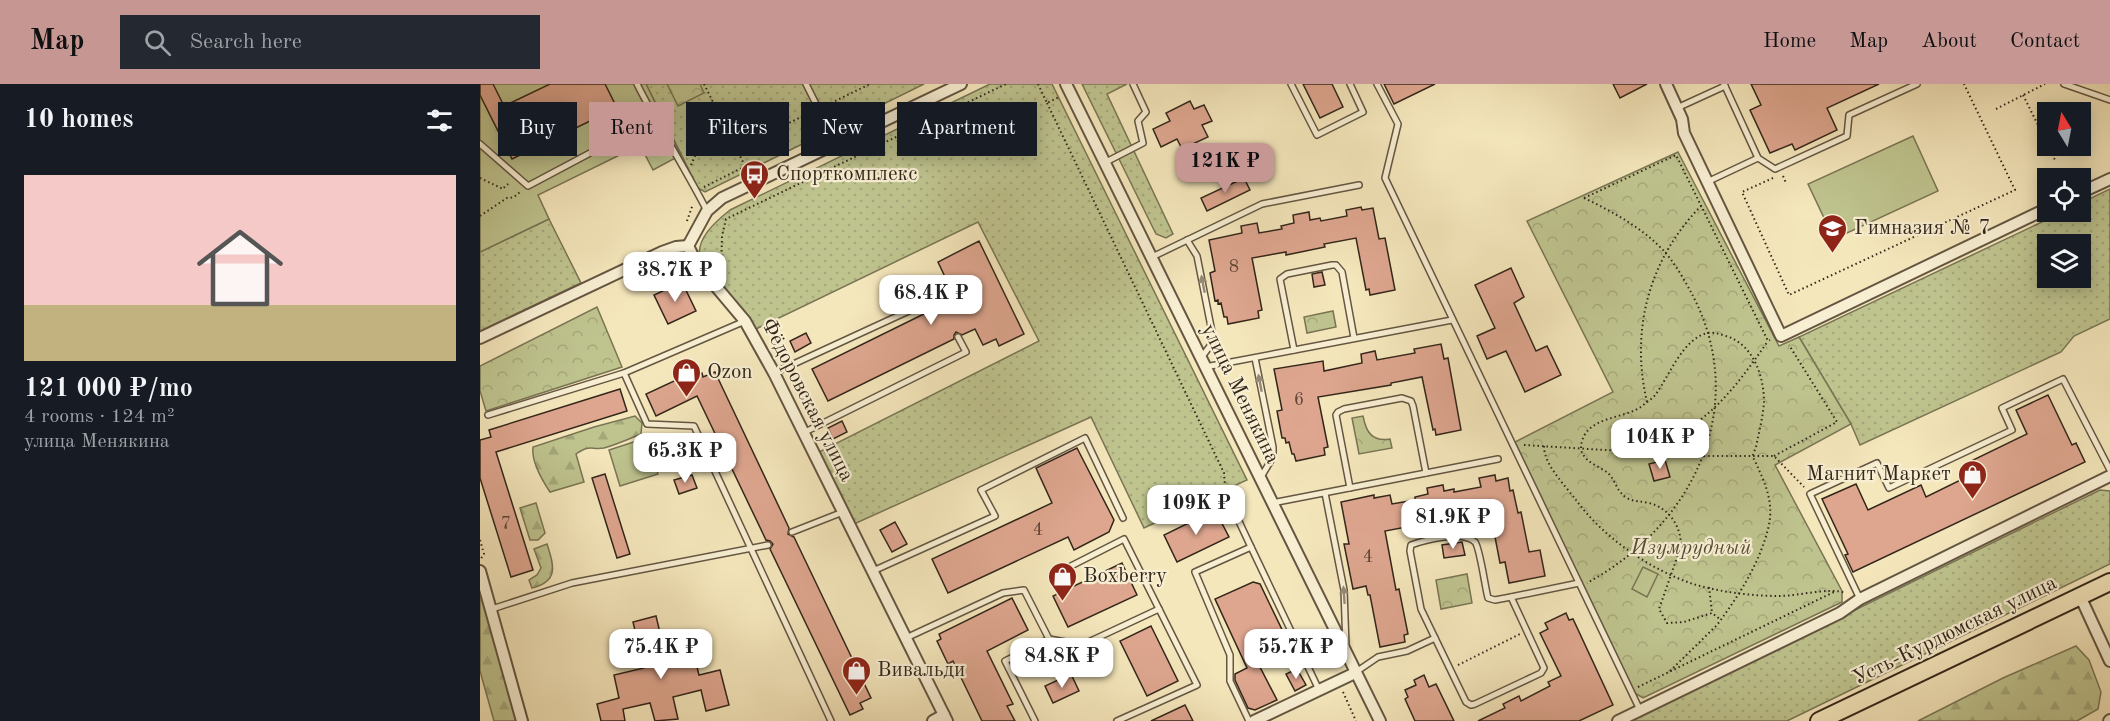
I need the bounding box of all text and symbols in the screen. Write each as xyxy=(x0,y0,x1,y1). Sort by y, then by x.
search box xyxy=(120,15,540,69)
icon: search xyxy=(141,26,174,59)
text: Map xyxy=(30,28,84,56)
text: Search here xyxy=(189,31,302,53)
text: Home xyxy=(1763,31,1816,52)
text: Map xyxy=(1849,31,1888,52)
text: About xyxy=(1921,31,1977,52)
text: Contact xyxy=(2010,31,2080,52)
chip: Buy xyxy=(498,102,577,156)
chip: Rent xyxy=(589,102,674,156)
chip: Filters xyxy=(686,102,789,156)
chip: New xyxy=(801,102,885,156)
chip: Apartment xyxy=(897,102,1037,156)
north arrow xyxy=(2037,102,2091,156)
map controls xyxy=(2037,102,2091,288)
icon: filters xyxy=(423,104,456,137)
text: 10 homes xyxy=(24,107,133,133)
pin: 121K ₽ xyxy=(1176,143,1274,194)
text: 121K ₽ xyxy=(1190,152,1260,172)
bus stop icon: Спорткомплекс xyxy=(739,158,771,200)
place label: Спорткомплекс xyxy=(776,164,917,185)
button: locate xyxy=(2037,168,2091,222)
school or university icon: Гимназия № 7 xyxy=(1817,212,1849,254)
icon: home xyxy=(186,214,294,322)
place label: Гимназия № 7 xyxy=(1854,218,1991,239)
button: layers xyxy=(2037,234,2091,288)
pin: 38.7K ₽ xyxy=(620,252,730,303)
house number: 8 xyxy=(1229,258,1239,276)
text: 38.7K ₽ xyxy=(637,261,713,281)
one-way arrow xyxy=(1198,274,1207,293)
pin: 68.4K ₽ xyxy=(876,275,986,326)
text: 68.4K ₽ xyxy=(893,284,969,304)
street label: Фёдоровская улица xyxy=(757,315,857,485)
street label: улица Менякина xyxy=(1197,321,1283,467)
shop icon: Ozon xyxy=(670,356,702,398)
place label: Ozon xyxy=(707,362,753,383)
one-way arrow xyxy=(1255,373,1264,392)
text: 121 000 ₽/mo xyxy=(24,376,193,402)
house number: 6 xyxy=(1294,391,1304,409)
text: 4 rooms · 124 m² xyxy=(24,407,174,427)
pin: 104K ₽ xyxy=(1611,419,1709,470)
text: 104K ₽ xyxy=(1625,428,1695,448)
text: улица Менякина xyxy=(24,432,170,452)
pin: 65.3K ₽ xyxy=(630,433,740,484)
text: 65.3K ₽ xyxy=(647,442,723,462)
shop icon: Магнит Маркет xyxy=(1956,458,1988,500)
place label: Магнит Маркет xyxy=(1806,464,1951,485)
pin: 109K ₽ xyxy=(1147,485,1245,536)
text: 109K ₽ xyxy=(1161,494,1231,514)
pin: 81.9K ₽ xyxy=(1398,499,1508,550)
text: 81.9K ₽ xyxy=(1415,508,1491,528)
house number: 7 xyxy=(501,515,511,533)
house number: 4 xyxy=(1033,521,1043,539)
park label: Изумрудный xyxy=(1629,538,1752,559)
house number: 4 xyxy=(1363,548,1373,566)
shop icon: Boxberry xyxy=(1046,560,1078,602)
place label: Boxberry xyxy=(1083,566,1167,587)
street label: Усть-Курдюмская улица xyxy=(1850,573,2060,689)
one-way arrow xyxy=(1339,586,1349,605)
pin: 75.4K ₽ xyxy=(606,629,716,680)
pin: 55.7K ₽ xyxy=(1241,629,1351,680)
text: 75.4K ₽ xyxy=(623,638,699,658)
pin: 84.8K ₽ xyxy=(1007,638,1117,689)
text: 55.7K ₽ xyxy=(1258,638,1334,658)
text: 84.8K ₽ xyxy=(1024,647,1100,667)
shop icon: Вивальди xyxy=(840,654,872,696)
place label: Вивальди xyxy=(877,660,965,681)

